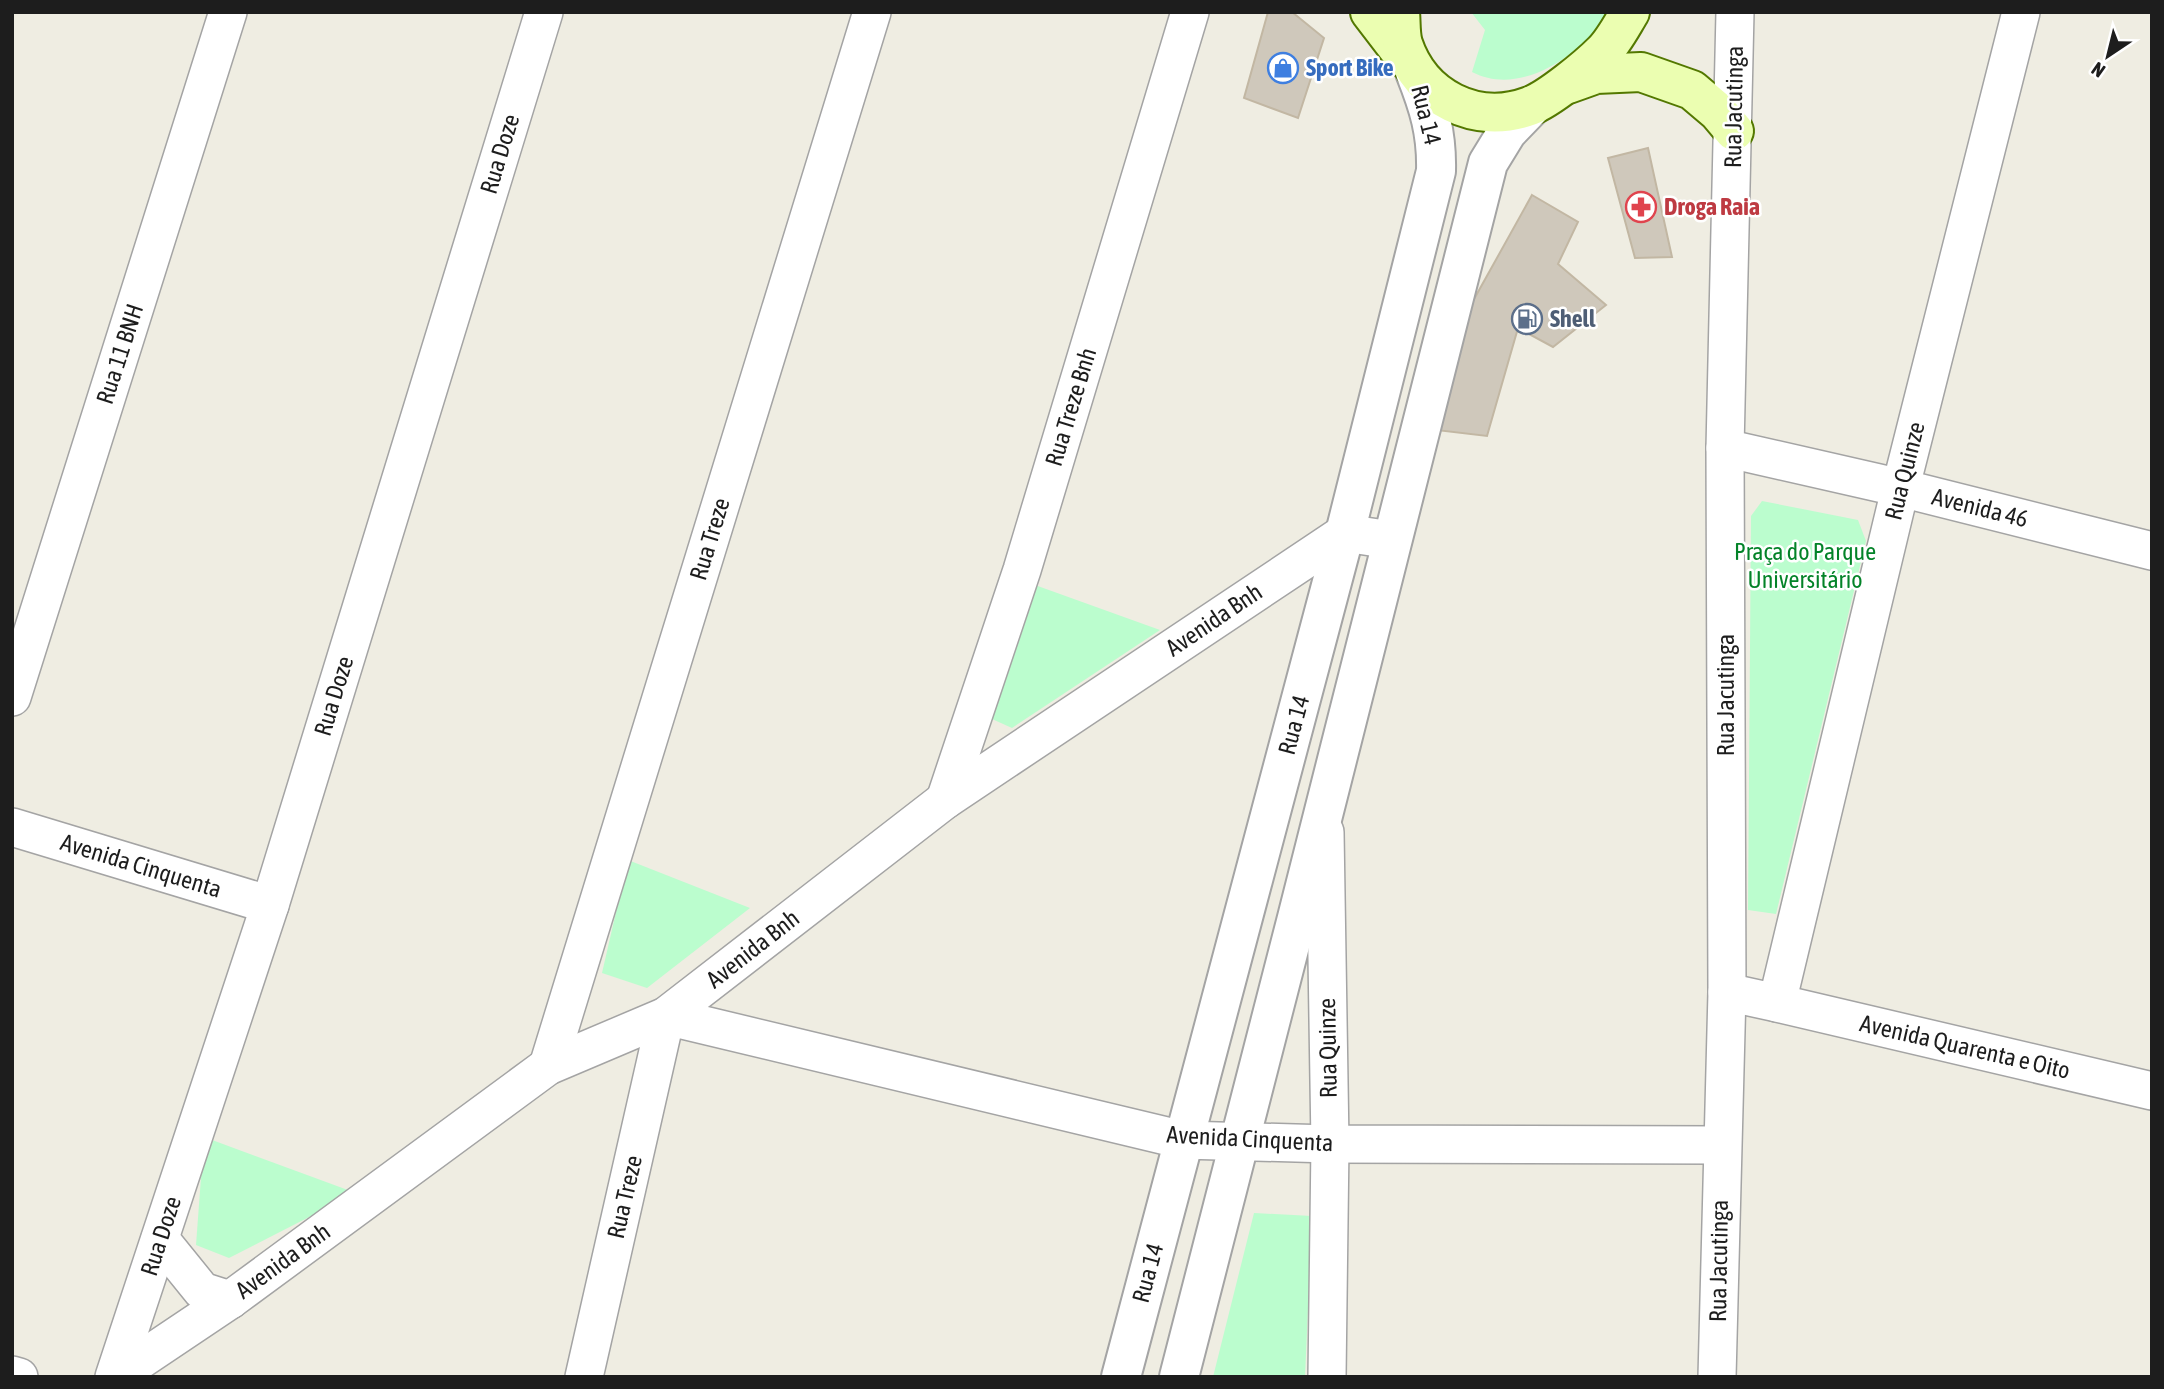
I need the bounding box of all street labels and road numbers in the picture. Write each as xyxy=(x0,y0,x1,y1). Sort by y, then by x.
street label: Rua Jacutinga xyxy=(1719,46,1748,168)
street label: Rua 14 xyxy=(1406,82,1447,148)
street label: Rua Doze xyxy=(475,111,524,197)
street label: Rua 11 BNH xyxy=(91,301,148,407)
street label: Rua Treze Bnh xyxy=(1040,344,1101,469)
street label: Rua Quinze xyxy=(1879,419,1930,523)
street label: Avenida 46 xyxy=(1929,483,2031,532)
street label: Rua Treze xyxy=(684,495,735,583)
street label: Avenida Bnh xyxy=(1161,578,1267,662)
street label: Rua Jacutinga xyxy=(1712,634,1739,756)
street label: Rua Doze xyxy=(309,653,358,739)
street label: Rua 14 xyxy=(1273,692,1314,758)
street label: Avenida Cinquenta xyxy=(57,828,225,903)
street label: Avenida Bnh xyxy=(701,904,804,993)
street label: Rua Quinze xyxy=(1313,998,1342,1098)
street label: Avenida Quarenta e Oito xyxy=(1857,1009,2073,1084)
street label: Avenida Cinquenta xyxy=(1166,1121,1334,1156)
street label: Rua Treze xyxy=(602,1153,647,1241)
street label: Rua Doze xyxy=(135,1193,186,1279)
street label: Rua Jacutinga xyxy=(1704,1200,1733,1322)
street label: Avenida Bnh xyxy=(230,1217,335,1304)
street label: Rua 14 xyxy=(1127,1240,1168,1306)

